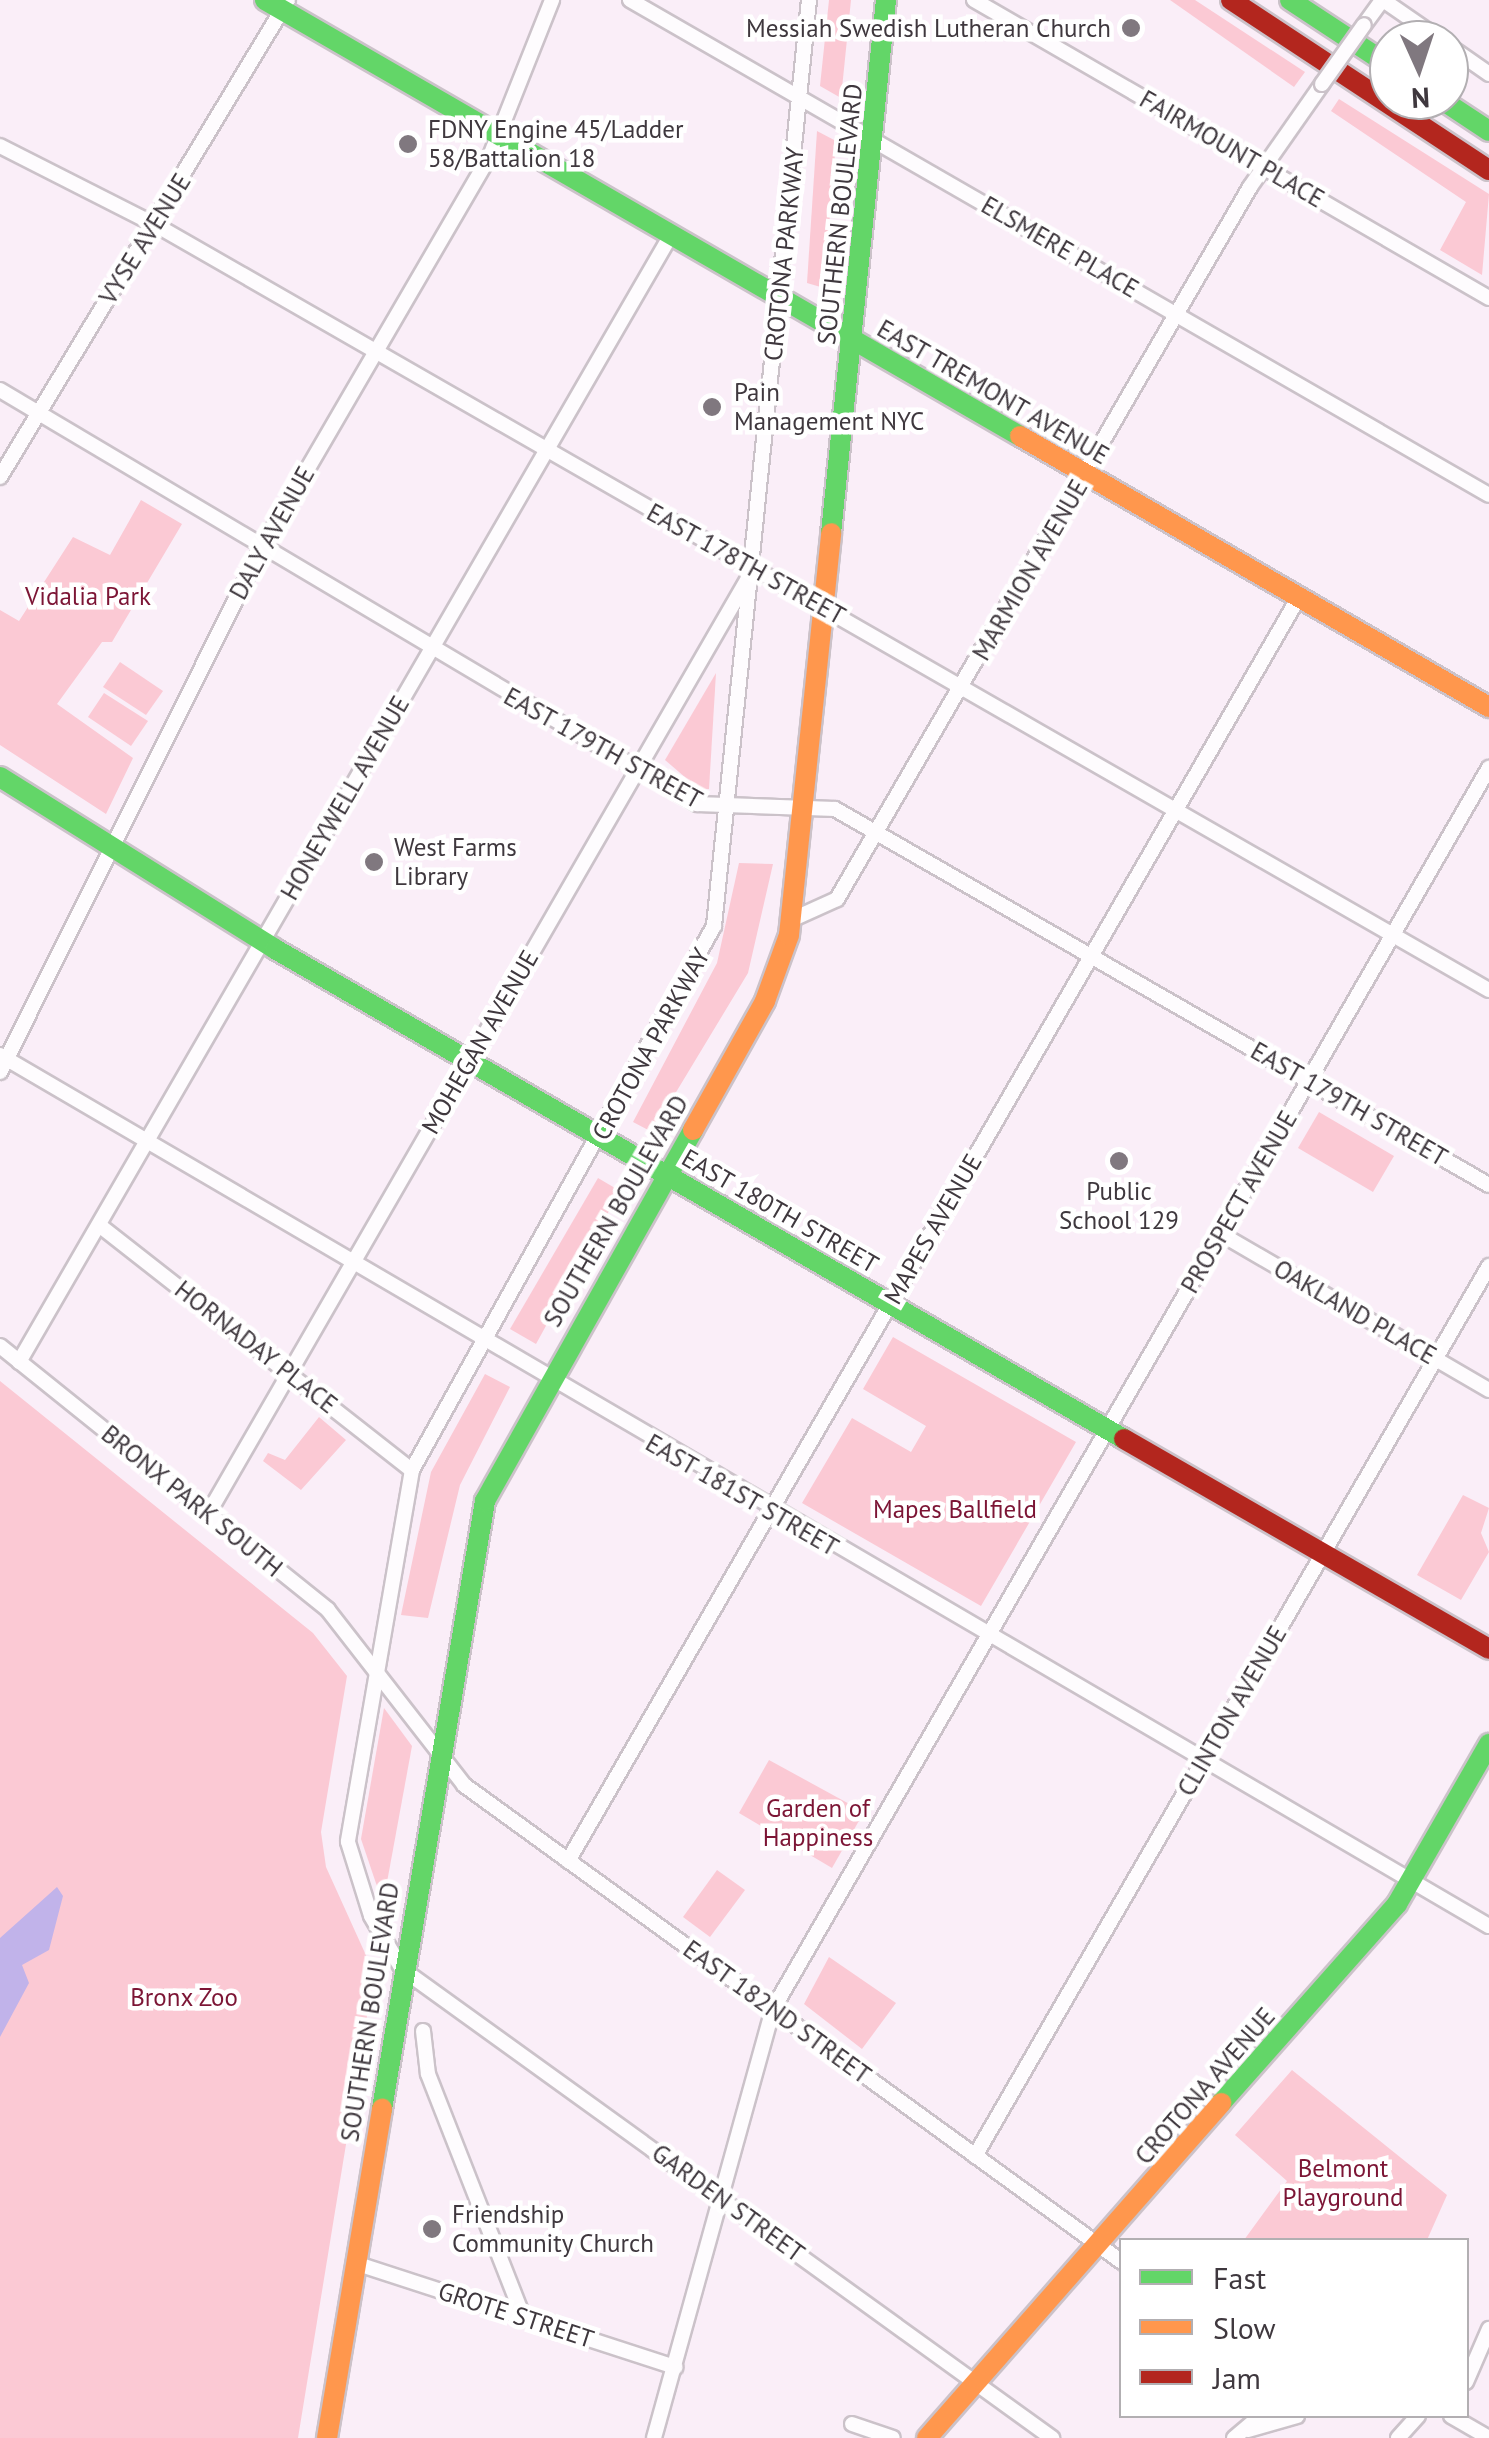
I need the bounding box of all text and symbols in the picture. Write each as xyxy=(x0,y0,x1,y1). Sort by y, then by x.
place label: Messiah Swedish Lutheran Church xyxy=(746,13,1111,43)
marker: Messiah Swedish Lutheran Church xyxy=(1120,17,1142,39)
north arrow xyxy=(1369,20,1469,120)
text: N xyxy=(1410,80,1431,117)
street label: SOUTHERN BOULEVARD xyxy=(811,82,869,346)
street label: FAIRMOUNT PLACE xyxy=(1134,84,1330,214)
place label: FDNY Engine 45/Ladder 58/Battalion 18 xyxy=(428,115,684,174)
marker: FDNY Engine 45/Ladder 58/Battalion 18 xyxy=(397,133,419,155)
street label: CROTONA PARKWAY xyxy=(758,145,810,363)
street label: VYSE AVENUE xyxy=(93,168,197,310)
street label: ELSMERE PLACE xyxy=(976,190,1144,304)
street label: EAST TREMONT AVENUE xyxy=(870,313,1116,471)
place label: Pain Management NYC xyxy=(734,378,924,437)
marker: Pain Management NYC xyxy=(699,394,725,420)
street label: DALY AVENUE xyxy=(223,461,321,605)
street label: MARMION AVENUE xyxy=(966,474,1094,666)
street label: EAST 178TH STREET xyxy=(641,497,851,631)
park label: Vidalia Park xyxy=(25,581,151,611)
street label: EAST 179TH STREET xyxy=(498,681,708,815)
street label: HONEYWELL AVENUE xyxy=(274,690,416,906)
place label: West Farms Library xyxy=(394,833,517,892)
marker: West Farms Library xyxy=(363,851,385,873)
street label: CROTONA PARKWAY xyxy=(586,942,716,1146)
street label: MOHEGAN AVENUE xyxy=(415,944,545,1140)
street label: EAST 179TH STREET xyxy=(1245,1035,1453,1173)
street label: SOUTHERN BOULEVARD xyxy=(537,1090,695,1332)
street label: PROSPECT AVENUE xyxy=(1174,1105,1304,1299)
street label: EAST 180TH STREET xyxy=(676,1142,884,1280)
street label: MAPES AVENUE xyxy=(878,1148,988,1310)
marker: Public School 129 xyxy=(1108,1150,1130,1172)
place label: Public School 129 xyxy=(1059,1177,1179,1236)
street label: OAKLAND PLACE xyxy=(1268,1253,1442,1371)
street label: HORNADAY PLACE xyxy=(169,1274,343,1420)
street label: BRONX PARK SOUTH xyxy=(95,1418,289,1584)
street label: EAST 181ST STREET xyxy=(640,1427,844,1563)
park label: Mapes Ballfield xyxy=(873,1494,1037,1524)
street label: CLINTON AVENUE xyxy=(1171,1620,1293,1802)
park label: Garden of Happiness xyxy=(763,1794,873,1853)
street label: SOUTHERN BOULEVARD xyxy=(335,1880,405,2144)
street label: EAST 182ND STREET xyxy=(677,1934,877,2090)
park label: Bronx Zoo xyxy=(130,1982,238,2012)
street label: CROTONA AVENUE xyxy=(1128,2001,1282,2171)
street label: GARDEN STREET xyxy=(646,2138,810,2268)
park label: Belmont Playground xyxy=(1283,2154,1403,2213)
place label: Friendship Community Church xyxy=(452,2200,655,2259)
marker: Friendship Community Church xyxy=(421,2218,443,2240)
legend xyxy=(1119,2238,1469,2418)
text: Fast xyxy=(1213,2258,1266,2297)
street label: GROTE STREET xyxy=(435,2276,597,2354)
text: Slow xyxy=(1213,2308,1276,2347)
text: Jam xyxy=(1213,2358,1261,2397)

